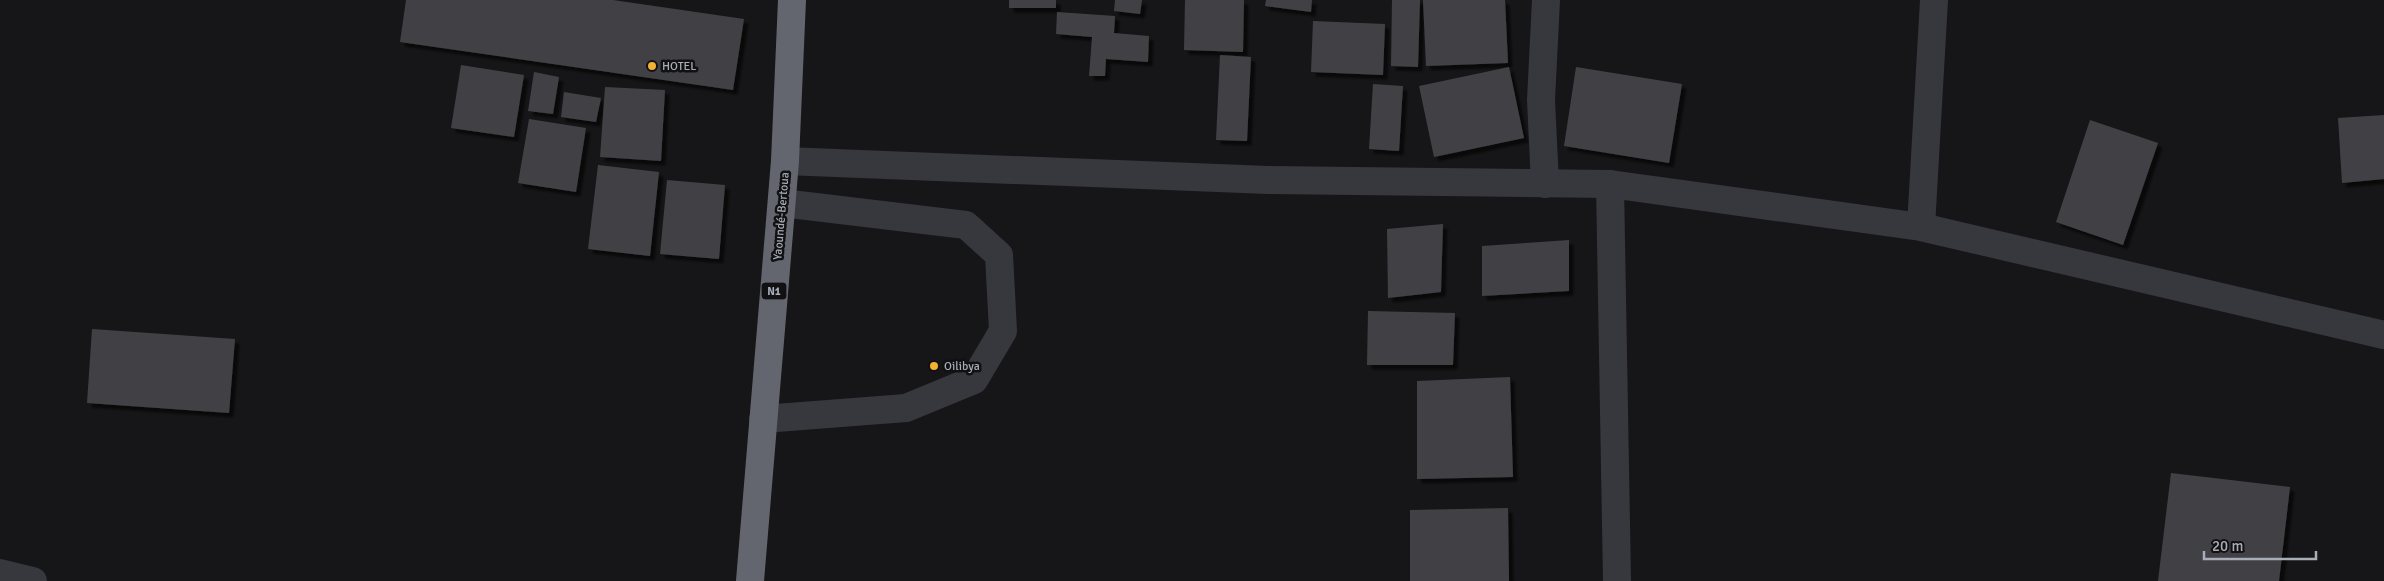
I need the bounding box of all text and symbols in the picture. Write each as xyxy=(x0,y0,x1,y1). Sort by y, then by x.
place label: HOTEL xyxy=(662,59,697,74)
marker: HOTEL xyxy=(646,60,658,72)
street label: Yaoundé-Bertoua xyxy=(770,171,793,261)
road number: N1 xyxy=(762,282,786,300)
place label: Oilibya xyxy=(944,359,980,374)
marker: Oilibya xyxy=(928,360,940,372)
scale bar xyxy=(2204,528,2316,560)
text: 20 m xyxy=(2212,537,2243,555)

